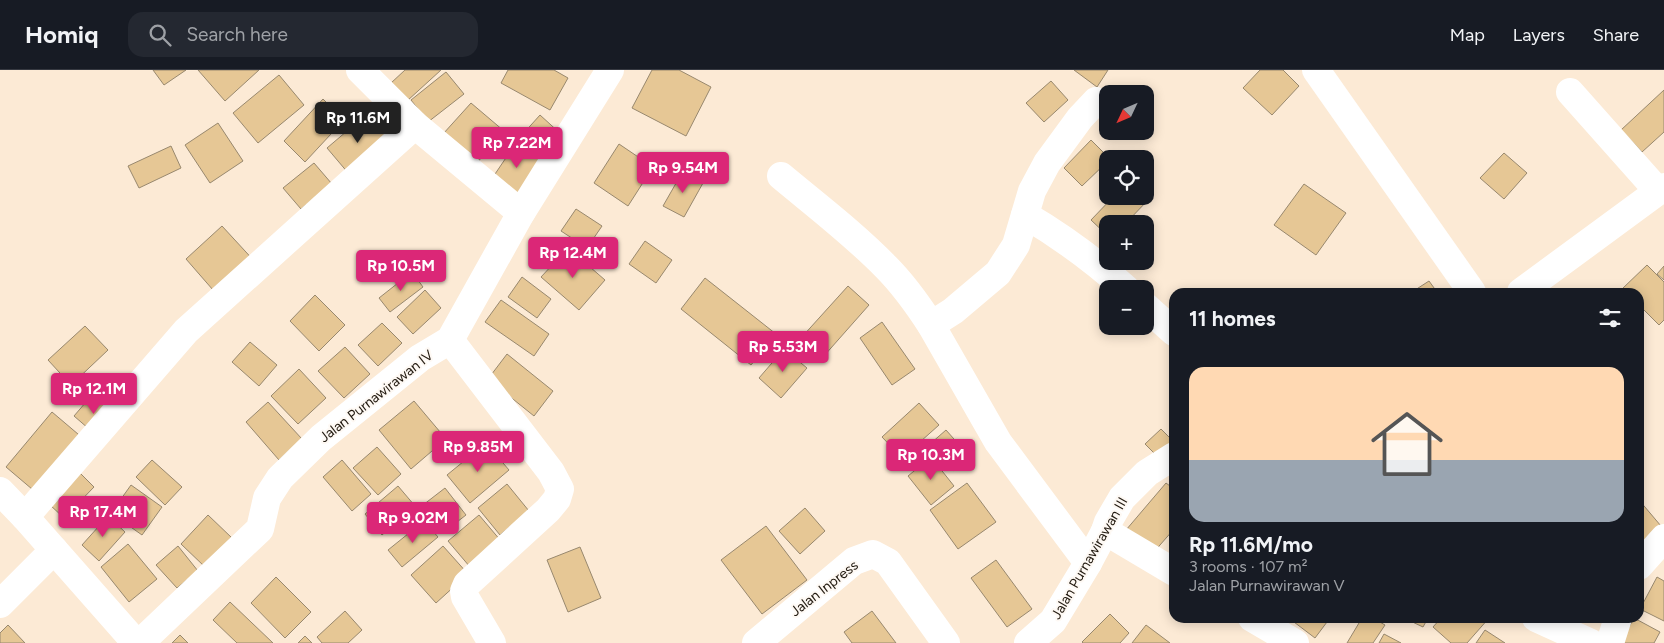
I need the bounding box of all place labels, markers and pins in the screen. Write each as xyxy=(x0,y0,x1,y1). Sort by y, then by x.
pin: Rp 11.6M xyxy=(306,102,410,144)
pin: Rp 7.22M xyxy=(465,126,569,169)
pin: Rp 9.54M xyxy=(631,152,735,194)
pin: Rp 12.4M xyxy=(521,236,625,279)
pin: Rp 10.5M xyxy=(349,250,453,292)
pin: Rp 5.53M xyxy=(731,330,835,373)
pin: Rp 12.1M xyxy=(42,372,146,415)
pin: Rp 9.85M xyxy=(426,430,530,473)
pin: Rp 10.3M xyxy=(879,438,983,481)
pin: Rp 17.4M xyxy=(51,496,155,538)
pin: Rp 9.02M xyxy=(361,502,465,544)

